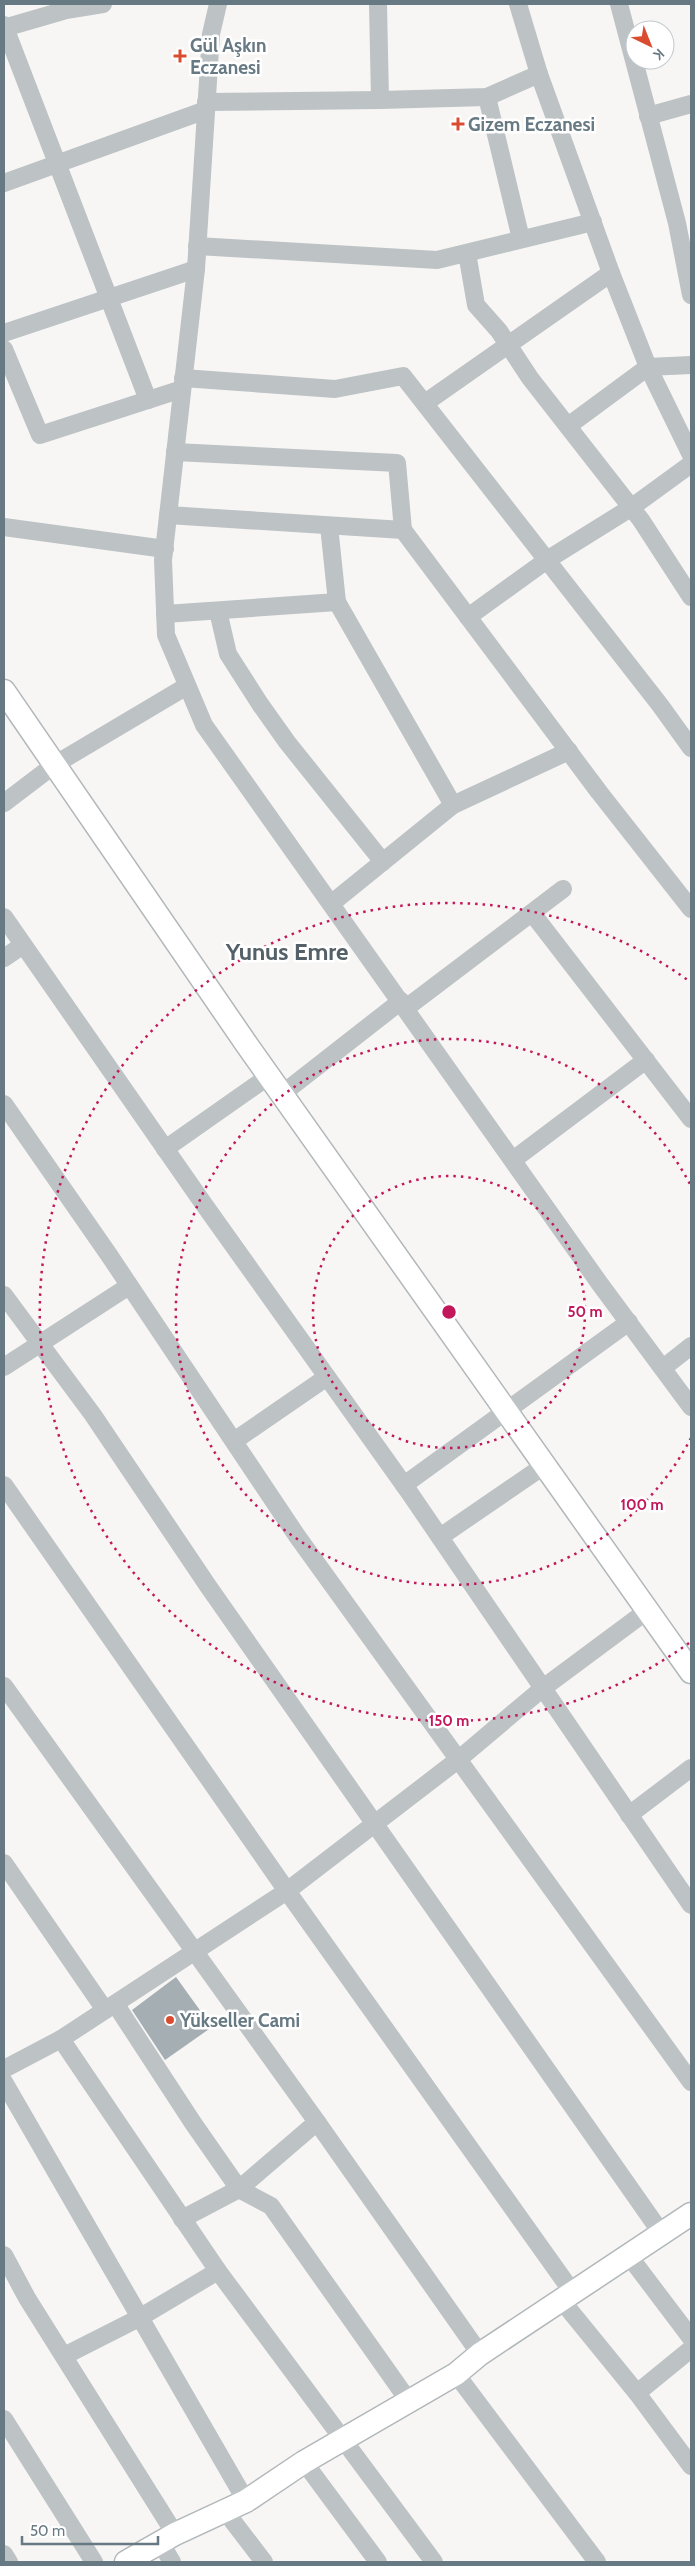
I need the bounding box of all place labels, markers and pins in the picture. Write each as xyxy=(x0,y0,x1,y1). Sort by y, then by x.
place label: Gül Aşkın Eczanesi xyxy=(190,34,266,79)
marker: Gül Aşkın Eczanesi xyxy=(174,50,186,62)
place label: Gizem Eczanesi xyxy=(468,113,595,136)
marker: Gizem Eczanesi xyxy=(452,118,464,130)
centre of rings xyxy=(440,1303,458,1321)
place label: Yükseller Cami xyxy=(179,2009,300,2032)
marker: Yükseller Cami xyxy=(164,2014,176,2026)

